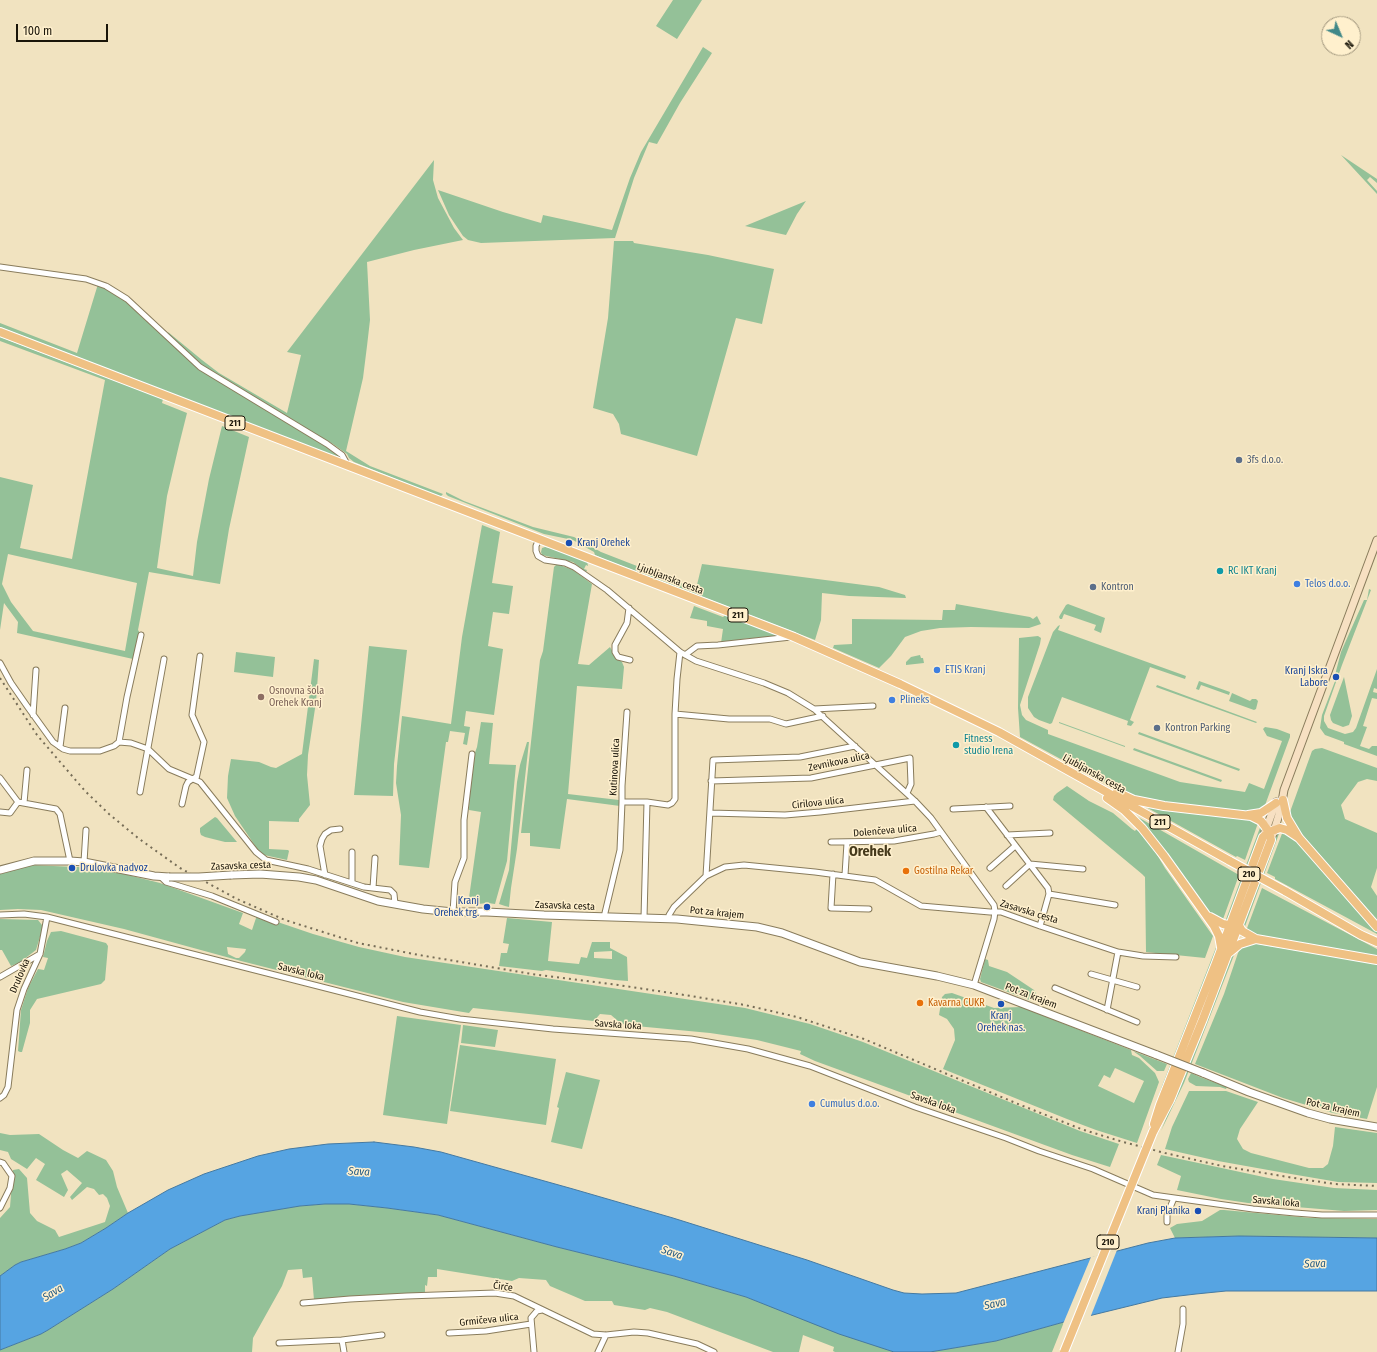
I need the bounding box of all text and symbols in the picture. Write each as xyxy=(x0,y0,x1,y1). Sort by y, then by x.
scale bar xyxy=(18,16,110,42)
north arrow xyxy=(1321,16,1361,56)
text: 100 m xyxy=(23,24,52,38)
text: N xyxy=(1342,37,1356,51)
road number: 211 xyxy=(225,416,245,430)
place label: 3fs d.o.o. xyxy=(1247,454,1283,466)
marker: 3fs d.o.o. xyxy=(1234,455,1244,465)
place label: Kranj Orehek xyxy=(577,537,630,549)
marker: Kranj Orehek xyxy=(564,538,574,548)
street label: Ljubljanska cesta xyxy=(635,561,705,597)
place label: RC IKT Kranj xyxy=(1228,565,1277,577)
marker: RC IKT Kranj xyxy=(1215,566,1225,576)
place label: Telos d.o.o. xyxy=(1305,578,1350,590)
marker: Telos d.o.o. xyxy=(1292,579,1302,589)
place label: Kontron xyxy=(1101,581,1134,593)
marker: Kontron xyxy=(1088,582,1098,592)
road number: 211 xyxy=(728,608,748,622)
place label: ETIS Kranj xyxy=(945,664,985,676)
marker: ETIS Kranj xyxy=(932,665,942,675)
place label: Kranj Iskra Labore xyxy=(1285,665,1328,688)
marker: Kranj Iskra Labore xyxy=(1331,672,1341,682)
place label: Osnovna šola Orehek Kranj xyxy=(269,685,324,708)
marker: Osnovna šola Orehek Kranj xyxy=(256,692,266,702)
place label: Plineks xyxy=(900,694,929,706)
marker: Plineks xyxy=(887,695,897,705)
place label: Kontron Parking xyxy=(1165,722,1230,734)
marker: Kontron Parking xyxy=(1152,723,1162,733)
place label: Fitness studio Irena xyxy=(964,733,1013,756)
street label: Kutinova ulica xyxy=(607,738,623,796)
marker: Fitness studio Irena xyxy=(951,740,961,750)
street label: Zevnikova ulica xyxy=(807,750,871,774)
street label: Ljubljanska cesta xyxy=(1060,752,1128,796)
street label: Cirilova ulica xyxy=(791,794,845,812)
road number: 211 xyxy=(1150,815,1170,829)
street label: Dolenčeva ulica xyxy=(853,822,917,840)
district label: Orehek xyxy=(849,844,891,860)
street label: Zasavska cesta xyxy=(211,859,271,873)
place label: Drulovka nadvoz xyxy=(80,862,148,874)
marker: Drulovka nadvoz xyxy=(67,863,77,873)
place label: Gostilna Rekar xyxy=(914,865,973,877)
marker: Gostilna Rekar xyxy=(901,866,911,876)
road number: 210 xyxy=(1238,867,1260,881)
place label: Kranj Orehek trg. xyxy=(434,895,479,918)
street label: Zasavska cesta xyxy=(998,897,1060,927)
street label: Zasavska cesta xyxy=(535,899,595,913)
marker: Kranj Orehek trg. xyxy=(482,902,492,912)
street label: Pot za krajem xyxy=(689,904,745,922)
street label: Drulovka xyxy=(7,957,33,995)
street label: Savska loka xyxy=(277,960,325,984)
street label: Pot za krajem xyxy=(1003,981,1059,1011)
place label: Kavarna CUKR xyxy=(928,997,985,1009)
marker: Kavarna CUKR xyxy=(915,998,925,1008)
marker: Kranj Orehek nas. xyxy=(996,999,1006,1009)
place label: Kranj Orehek nas. xyxy=(977,1010,1025,1034)
street label: Savska loka xyxy=(594,1017,642,1033)
street label: Savska loka xyxy=(909,1089,957,1117)
street label: Pot za krajem xyxy=(1305,1096,1361,1120)
place label: Cumulus d.o.o. xyxy=(820,1098,879,1110)
marker: Cumulus d.o.o. xyxy=(807,1099,817,1109)
water label: Sava xyxy=(348,1165,370,1179)
street label: Savska loka xyxy=(1252,1194,1300,1210)
place label: Kranj Planika xyxy=(1137,1205,1190,1217)
marker: Kranj Planika xyxy=(1193,1206,1203,1216)
road number: 210 xyxy=(1097,1235,1119,1249)
water label: Sava xyxy=(660,1243,684,1263)
water label: Sava xyxy=(1304,1257,1326,1271)
street label: Čirče xyxy=(492,1280,514,1294)
water label: Sava xyxy=(40,1282,66,1304)
water label: Sava xyxy=(983,1295,1007,1313)
street label: Grmičeva ulica xyxy=(459,1311,519,1329)

